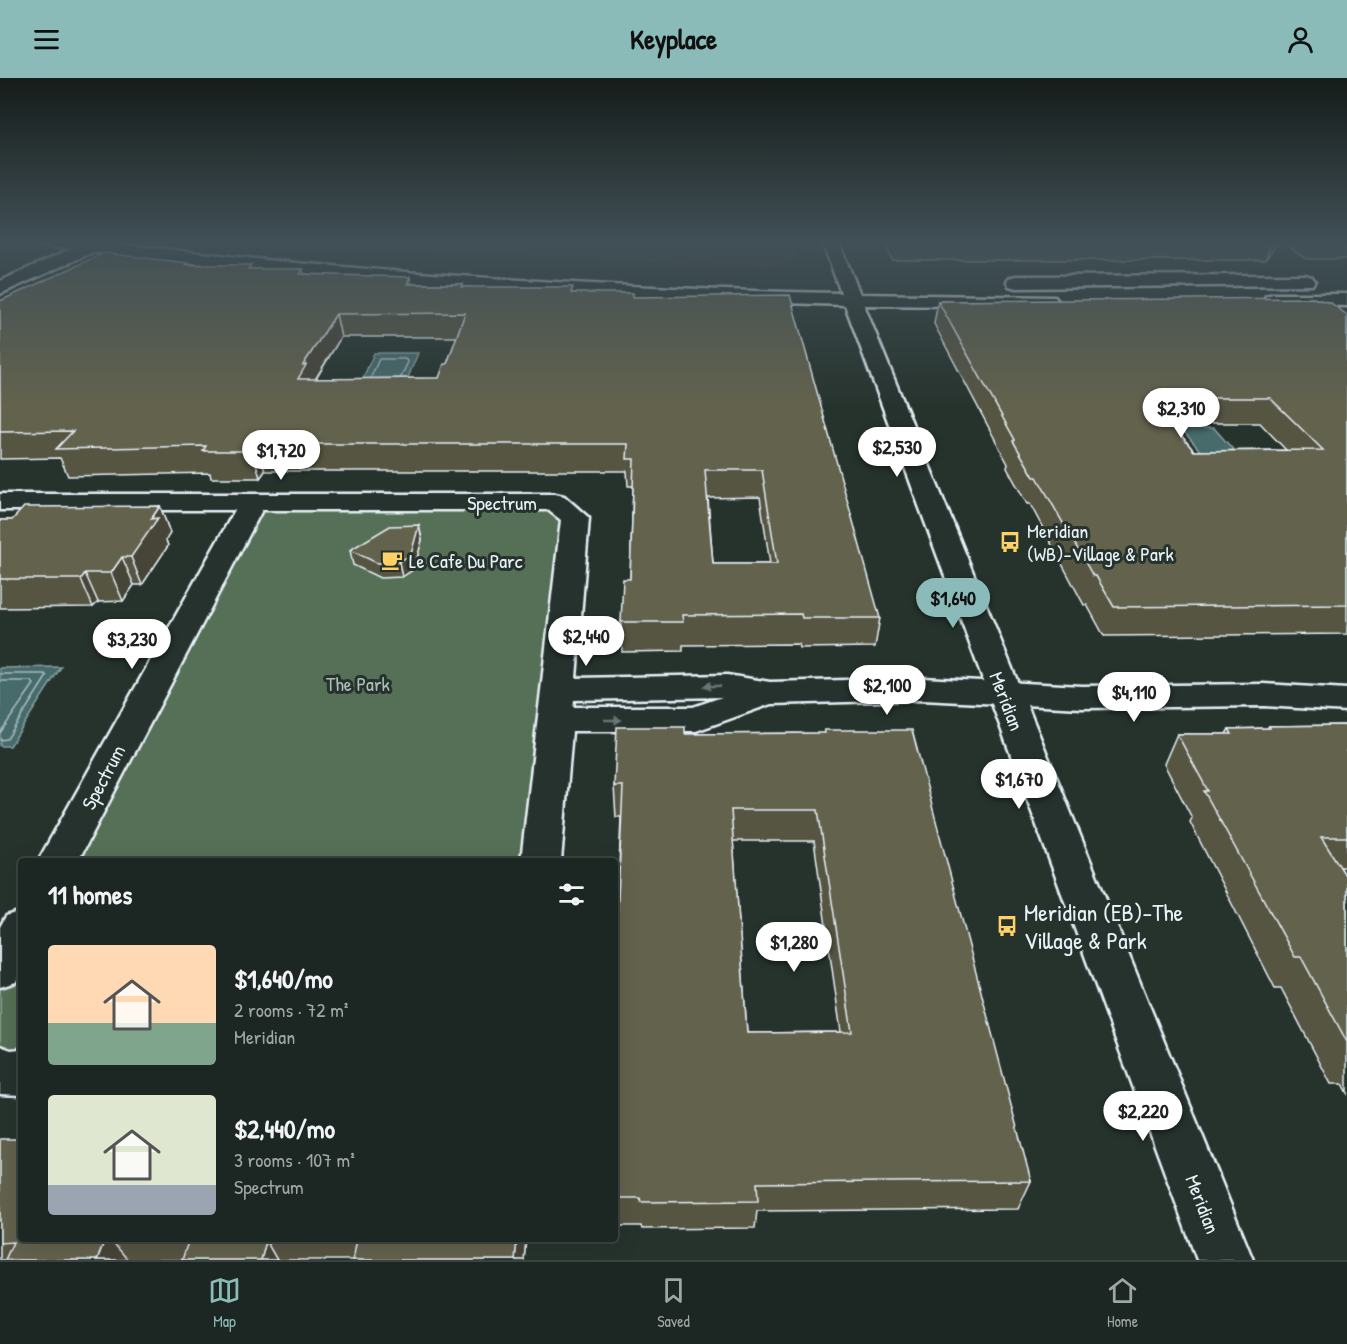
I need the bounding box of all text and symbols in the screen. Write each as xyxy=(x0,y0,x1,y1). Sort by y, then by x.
text: Keyplace xyxy=(630,21,717,57)
icon: menu xyxy=(30,23,63,56)
icon: person xyxy=(1284,23,1317,56)
pin: $2,310 xyxy=(1132,388,1230,439)
text: $2,310 xyxy=(1157,394,1205,421)
pin: $2,530 xyxy=(848,427,946,478)
pin: $1,720 xyxy=(232,430,330,481)
text: $2,530 xyxy=(872,433,922,460)
text: $1,720 xyxy=(256,436,306,463)
street label: Spectrum xyxy=(467,489,537,516)
place label: Meridian (WB)-Village & Park xyxy=(1027,517,1174,567)
bus stop icon: Meridian (WB)-Village & Park xyxy=(998,530,1022,554)
place label: Le Cafe Du Parc xyxy=(409,547,523,574)
cafe icon: Le Cafe Du Parc xyxy=(380,548,404,572)
pin: $1,640 xyxy=(904,578,1002,629)
text: $1,640 xyxy=(930,584,976,611)
pin: $2,440 xyxy=(537,616,635,667)
pin: $3,230 xyxy=(83,619,181,670)
text: $2,440 xyxy=(562,622,610,649)
text: $3,230 xyxy=(107,625,157,652)
pin: $2,100 xyxy=(838,665,936,716)
street label: Meridian xyxy=(983,668,1031,734)
park label: The Park xyxy=(326,670,390,697)
text: $2,100 xyxy=(863,671,911,698)
pin: $4,110 xyxy=(1085,672,1183,723)
text: $4,110 xyxy=(1111,678,1157,705)
one-way arrow xyxy=(703,681,722,691)
one-way arrow xyxy=(604,715,623,725)
street label: Spectrum xyxy=(75,740,131,814)
pin: $1,670 xyxy=(970,759,1068,810)
text: $1,670 xyxy=(995,765,1043,792)
text: 11 homes xyxy=(48,877,132,912)
icon: filters xyxy=(555,878,588,911)
place label: Meridian (EB)-The Village & Park xyxy=(1024,896,1183,956)
bus stop icon: Meridian (EB)-The Village & Park xyxy=(995,914,1019,938)
pin: $1,280 xyxy=(745,922,843,973)
text: $1,280 xyxy=(770,928,818,955)
text: $1,640/mo xyxy=(234,961,333,996)
icon: home xyxy=(96,969,168,1041)
text: 2 rooms · 72 m² xyxy=(234,996,348,1023)
text: Meridian xyxy=(234,1023,295,1050)
pin: $2,220 xyxy=(1094,1091,1192,1142)
text: $2,220 xyxy=(1117,1097,1169,1124)
text: $2,440/mo xyxy=(234,1111,335,1146)
icon: home xyxy=(96,1119,168,1191)
text: 3 rooms · 107 m² xyxy=(234,1146,355,1173)
street label: Meridian xyxy=(1179,1171,1227,1237)
text: Spectrum xyxy=(234,1173,304,1200)
tab: Map xyxy=(208,1274,241,1332)
tab: Saved xyxy=(657,1274,690,1332)
tab: Home xyxy=(1106,1274,1139,1332)

